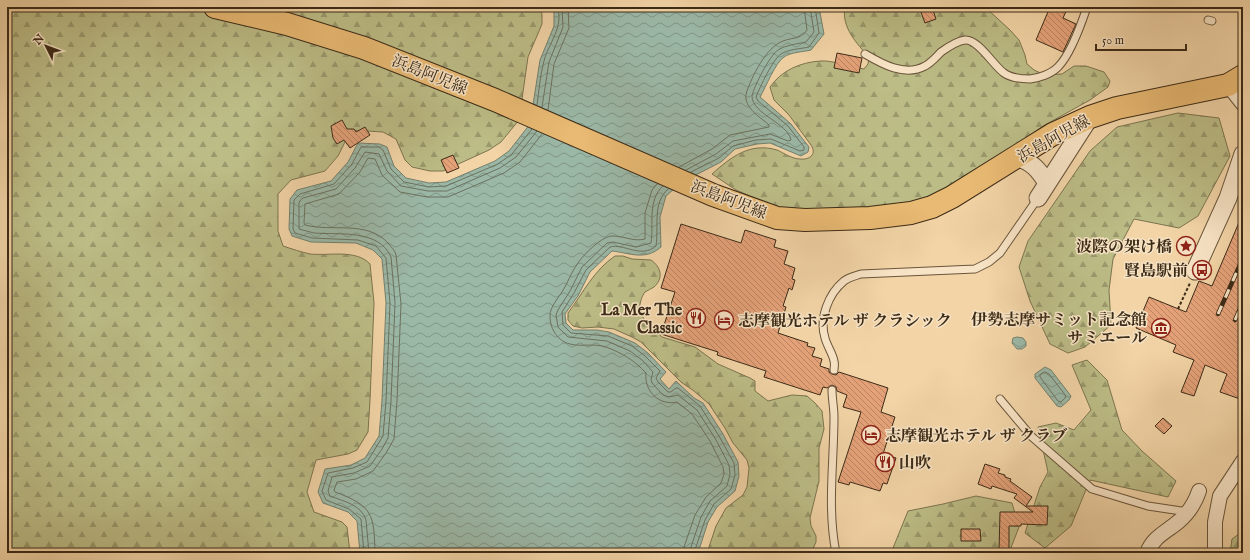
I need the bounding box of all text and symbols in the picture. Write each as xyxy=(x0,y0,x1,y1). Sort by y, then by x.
north arrow xyxy=(26,26,66,66)
scale bar xyxy=(1096,26,1186,52)
text: N xyxy=(30,31,48,49)
text: 50 m xyxy=(1102,33,1124,48)
street label: 浜島阿児線 xyxy=(388,52,470,100)
street label: 浜島阿児線 xyxy=(1014,112,1094,168)
street label: 浜島阿児線 xyxy=(687,177,769,225)
place icon: 波際の架け橋 xyxy=(1175,235,1197,257)
place label: 波際の架け橋 xyxy=(1076,238,1172,258)
bus stop icon: 賢島駅前 xyxy=(1191,259,1213,281)
place label: 賢島駅前 xyxy=(1124,262,1188,282)
place label: La Mer The Classic xyxy=(601,301,683,339)
restaurant icon: La Mer The Classic xyxy=(685,307,707,329)
hotel icon: 志摩観光ホテル ザ クラシック xyxy=(713,309,735,331)
place label: 伊勢志摩サミット記念館 サミエール xyxy=(971,311,1147,349)
place label: 志摩観光ホテル ザ クラシック xyxy=(738,312,952,332)
museum icon: 伊勢志摩サミット記念館 サミエール xyxy=(1150,317,1172,339)
hotel icon: 志摩観光ホテル ザ クラブ xyxy=(860,424,882,446)
place label: 志摩観光ホテル ザ クラブ xyxy=(885,427,1067,447)
restaurant icon: 山吹 xyxy=(874,451,896,473)
place label: 山吹 xyxy=(899,454,931,474)

